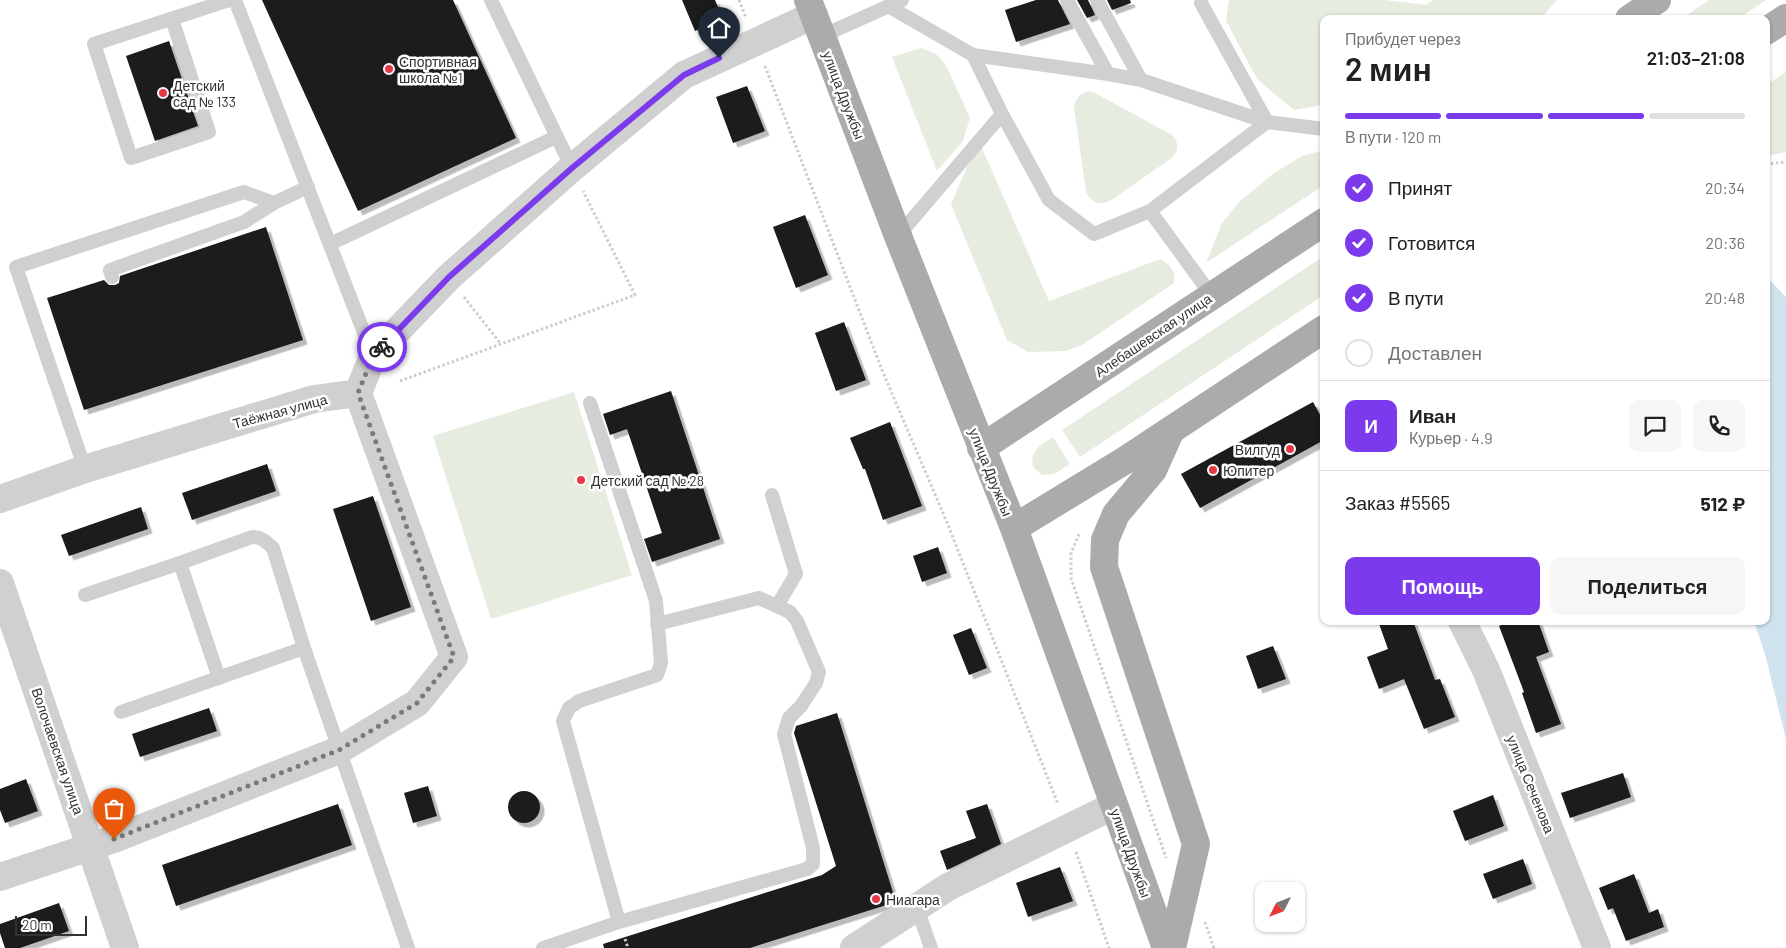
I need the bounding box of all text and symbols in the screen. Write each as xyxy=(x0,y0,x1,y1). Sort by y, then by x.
pin xyxy=(698,7,740,58)
icon: home xyxy=(705,14,733,42)
text: Прибудет через xyxy=(1345,29,1461,48)
text: 21:03–21:08 xyxy=(1647,46,1745,69)
street label: улица Дружбы xyxy=(819,48,869,142)
text: 2 мин xyxy=(1345,49,1432,87)
place label: Спортивная школа №1 xyxy=(399,53,477,86)
marker: Спортивная школа №1 xyxy=(383,63,395,75)
place label: Детский сад № 133 xyxy=(173,77,236,110)
marker: Детский сад № 133 xyxy=(157,87,169,99)
text: В пути · 120 m xyxy=(1345,127,1441,146)
icon: check xyxy=(1345,174,1373,202)
text: Принят xyxy=(1388,176,1452,199)
text: 20:34 xyxy=(1705,178,1745,197)
icon: check xyxy=(1345,229,1373,257)
text: Готовится xyxy=(1388,231,1475,254)
text: 20:36 xyxy=(1705,233,1745,252)
icon: check xyxy=(1345,284,1373,312)
text: В пути xyxy=(1388,286,1444,309)
text: 20:48 xyxy=(1705,288,1745,307)
street label: Алебашевская улица xyxy=(1091,290,1215,380)
courier xyxy=(357,322,407,372)
icon: bike xyxy=(368,333,396,361)
text: Доставлен xyxy=(1388,341,1482,364)
street label: Таёжная улица xyxy=(231,390,329,432)
button: chat xyxy=(1629,400,1681,452)
button: phone xyxy=(1693,400,1745,452)
text: Иван xyxy=(1409,404,1456,427)
text: И xyxy=(1364,414,1378,437)
street label: улица Дружбы xyxy=(966,426,1016,518)
text: Курьер · 4.9 xyxy=(1409,428,1493,447)
place label: Вилгуд xyxy=(1235,441,1280,458)
marker: Вилгуд xyxy=(1284,443,1296,455)
place label: Юпитер xyxy=(1223,462,1275,479)
marker: Юпитер xyxy=(1207,464,1219,476)
place label: Детский сад № 28 xyxy=(591,472,704,489)
marker: Детский сад № 28 xyxy=(575,474,587,486)
text: Заказ #5565 xyxy=(1345,491,1450,514)
text: 512 ₽ xyxy=(1700,492,1745,515)
button: Помощь xyxy=(1345,557,1540,615)
button: Поделиться xyxy=(1550,557,1745,615)
street label: Волочаевская улица xyxy=(28,685,88,817)
street label: улица Сеченова xyxy=(1504,732,1559,836)
pin xyxy=(93,788,135,839)
icon: bag xyxy=(100,795,128,823)
street label: улица Дружбы xyxy=(1107,806,1155,900)
north arrow xyxy=(1255,882,1305,932)
map controls xyxy=(1255,882,1305,932)
place label: Ниагара xyxy=(886,891,940,908)
marker: Ниагара xyxy=(870,893,882,905)
scale bar xyxy=(15,913,88,936)
text: 20 m xyxy=(22,916,52,933)

